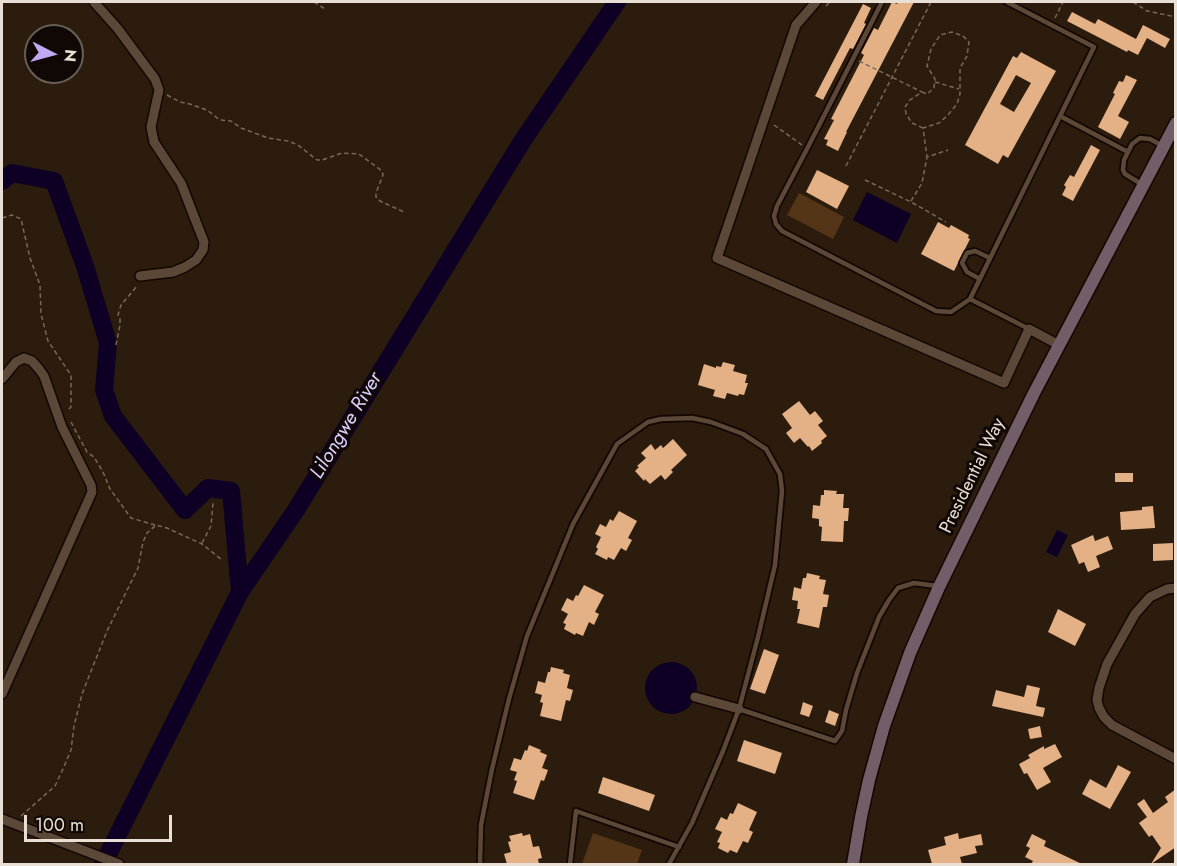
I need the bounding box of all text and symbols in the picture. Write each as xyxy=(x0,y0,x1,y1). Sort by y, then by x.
north arrow xyxy=(24,24,84,84)
text: N xyxy=(58,48,83,63)
water label: Lilongwe River xyxy=(306,368,388,484)
street label: Presidential Way xyxy=(936,415,1010,537)
scale bar xyxy=(27,803,176,841)
text: 100 m xyxy=(35,812,84,838)

